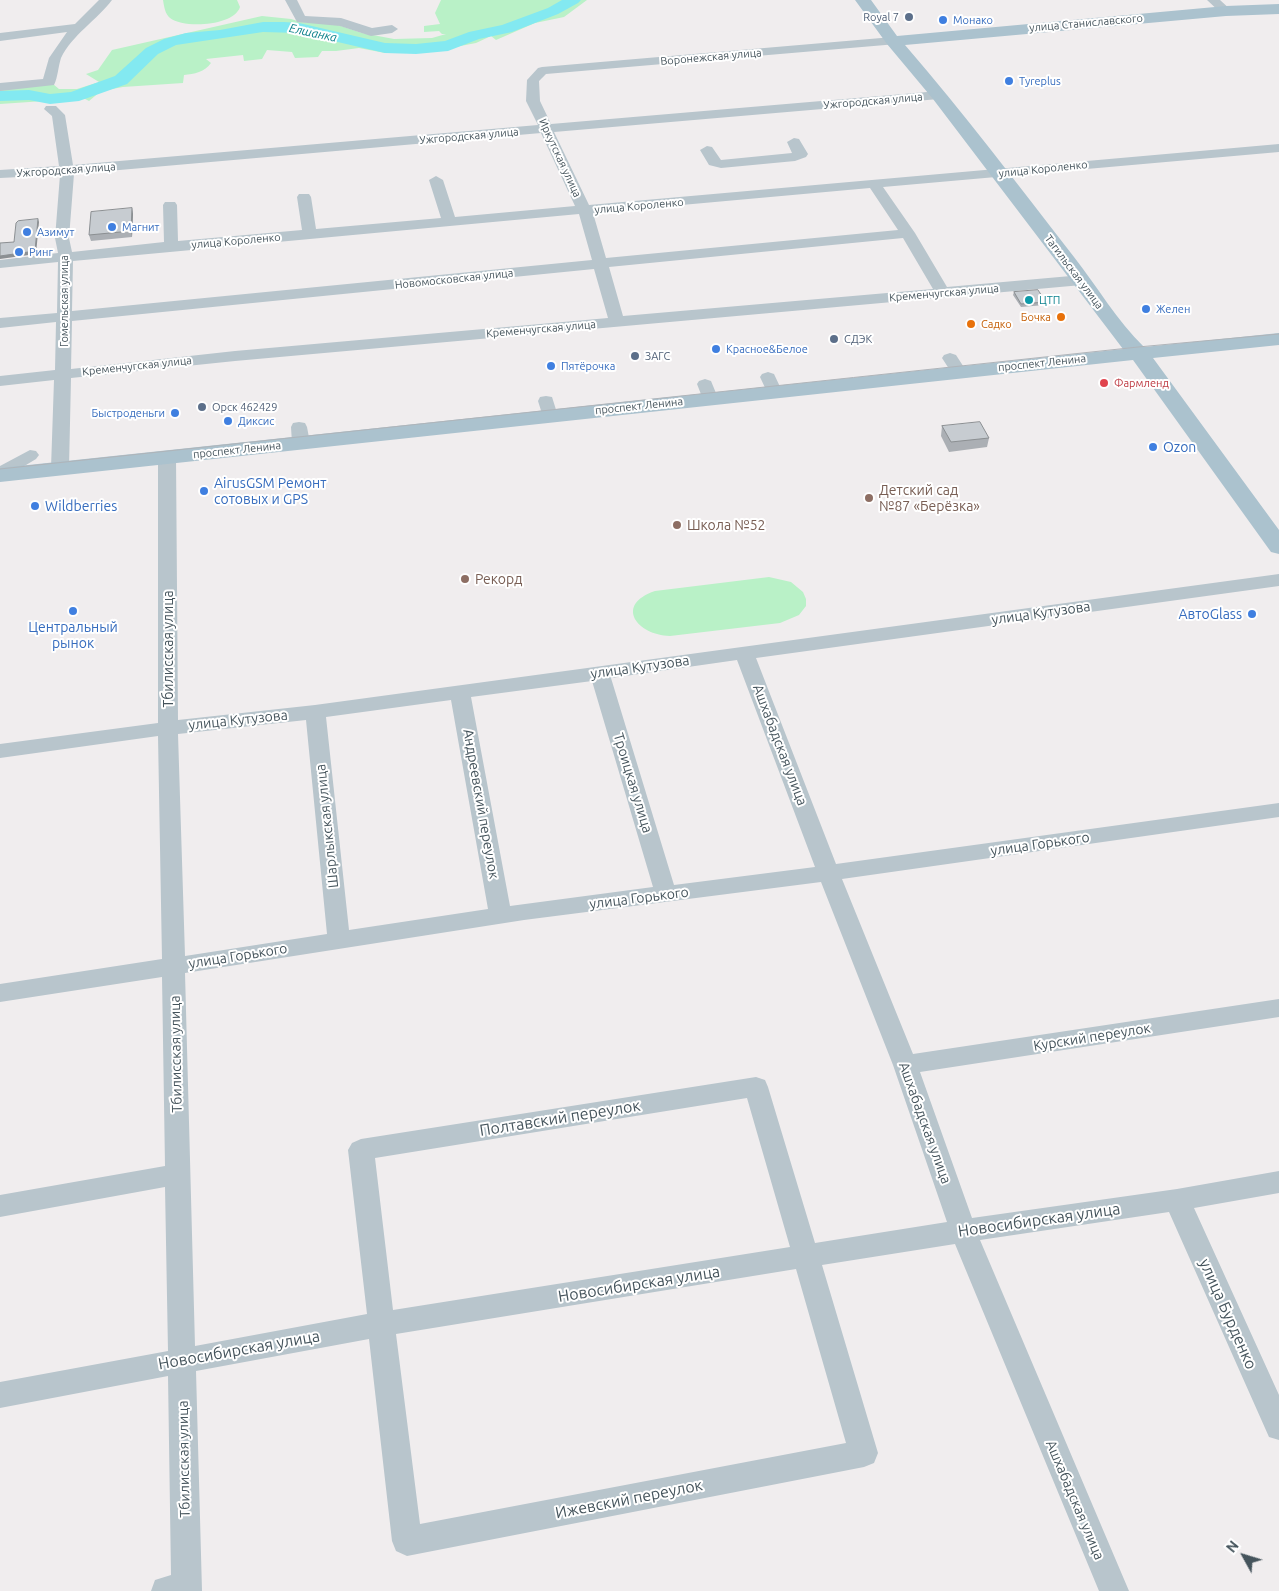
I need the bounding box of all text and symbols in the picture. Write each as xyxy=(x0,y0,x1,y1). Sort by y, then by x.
place label: Royal 7 xyxy=(863,10,899,24)
marker: Royal 7 xyxy=(903,11,915,23)
street label: улица Станиславского xyxy=(1029,11,1143,35)
place label: Монако xyxy=(953,13,993,27)
marker: Монако xyxy=(937,14,949,26)
water label: Елшанка xyxy=(288,21,338,45)
street label: Воронежская улица xyxy=(660,46,762,68)
place label: Tyreplus xyxy=(1019,74,1061,88)
marker: Tyreplus xyxy=(1003,75,1015,87)
street label: Ужгородская улица xyxy=(823,90,923,112)
street label: Иркутская улица xyxy=(536,117,584,199)
street label: Ужгородская улица xyxy=(419,125,519,147)
street label: улица Короленко xyxy=(998,158,1088,180)
street label: Ужгородская улица xyxy=(16,160,116,180)
street label: улица Короленко xyxy=(594,196,684,216)
place label: Магнит xyxy=(122,220,159,234)
marker: Магнит xyxy=(106,221,118,233)
place label: Азимут xyxy=(37,225,74,239)
marker: Азимут xyxy=(21,226,33,238)
street label: улица Короленко xyxy=(191,231,281,251)
street label: Тагильская улица xyxy=(1042,232,1106,312)
place label: Ринг xyxy=(29,245,53,259)
marker: Ринг xyxy=(13,246,25,258)
street label: Гомельская улица xyxy=(57,255,71,347)
street label: Новомосковская улица xyxy=(394,266,514,292)
street label: Кременчугская улица xyxy=(889,282,999,304)
place label: ЦТП xyxy=(1039,293,1060,307)
marker: ЦТП xyxy=(1023,294,1035,306)
place label: Желен xyxy=(1156,302,1190,316)
marker: Желен xyxy=(1140,303,1152,315)
place label: Бочка xyxy=(1021,310,1051,324)
marker: Бочка xyxy=(1055,311,1067,323)
place label: Садко xyxy=(981,317,1012,331)
street label: Кременчугская улица xyxy=(486,318,596,340)
marker: Садко xyxy=(965,318,977,330)
place label: СДЭК xyxy=(844,332,872,346)
marker: СДЭК xyxy=(828,333,840,345)
place label: Красное&Белое xyxy=(726,342,808,356)
marker: Красное&Белое xyxy=(710,343,722,355)
place label: ЗАГС xyxy=(645,349,670,363)
marker: ЗАГС xyxy=(629,350,641,362)
street label: проспект Ленина xyxy=(997,352,1087,374)
street label: Кременчугская улица xyxy=(82,354,192,378)
place label: Пятёрочка xyxy=(561,359,615,373)
marker: Пятёрочка xyxy=(545,360,557,372)
place label: Фармленд xyxy=(1114,376,1169,390)
marker: Фармленд xyxy=(1098,377,1110,389)
street label: проспект Ленина xyxy=(594,395,684,417)
place label: Орск 462429 xyxy=(212,400,277,414)
marker: Орск 462429 xyxy=(196,401,208,413)
place label: Быстроденьги xyxy=(91,406,165,420)
marker: Быстроденьги xyxy=(169,407,181,419)
place label: Диксис xyxy=(238,414,274,428)
marker: Диксис xyxy=(222,415,234,427)
street label: проспект Ленина xyxy=(192,439,282,461)
place label: Ozon xyxy=(1163,439,1196,455)
marker: Ozon xyxy=(1147,441,1159,453)
place label: AirusGSM Ремонт сотовых и GPS xyxy=(214,475,326,508)
place label: Детский сад №87 «Берёзка» xyxy=(879,482,980,514)
marker: AirusGSM Ремонт сотовых и GPS xyxy=(198,485,210,497)
marker: Детский сад №87 «Берёзка» xyxy=(863,492,875,504)
place label: Wildberries xyxy=(45,498,117,514)
marker: Wildberries xyxy=(29,500,41,512)
place label: Школа №52 xyxy=(687,517,766,533)
marker: Школа №52 xyxy=(671,519,683,531)
place label: Рекорд xyxy=(475,571,522,587)
marker: Рекорд xyxy=(459,573,471,585)
street label: Тбилисская улица xyxy=(160,590,176,708)
street label: улица Кутузова xyxy=(990,598,1092,628)
marker: Центральный рынок xyxy=(67,605,79,617)
place label: АвтоGlass xyxy=(1178,606,1242,622)
marker: АвтоGlass xyxy=(1246,608,1258,620)
place label: Центральный рынок xyxy=(28,619,118,652)
street label: улица Кутузова xyxy=(589,652,691,682)
street label: Ашхабадская улица xyxy=(749,682,811,808)
street label: улица Кутузова xyxy=(188,706,288,734)
street label: Андреевский переулок xyxy=(460,728,502,880)
street label: Троицкая улица xyxy=(610,731,656,835)
street label: Шарлыкская улица xyxy=(312,763,342,889)
street label: улица Горького xyxy=(989,829,1091,859)
street label: улица Горького xyxy=(589,884,689,912)
street label: улица Горького xyxy=(187,940,289,972)
street label: Тбилисская улица xyxy=(167,995,185,1113)
street label: Курский переулок xyxy=(1032,1019,1152,1055)
street label: Ашхабадская улица xyxy=(895,1060,955,1186)
street label: Полтавский переулок xyxy=(478,1096,642,1140)
street label: Новосибирская улица xyxy=(957,1199,1121,1241)
street label: улица Бурденко xyxy=(1195,1256,1261,1372)
street label: Новосибирская улица xyxy=(557,1262,721,1306)
street label: Новосибирская улица xyxy=(157,1326,321,1374)
street label: Тбилисская улица xyxy=(175,1400,193,1518)
street label: Ашхабадская улица xyxy=(1042,1438,1108,1562)
street label: Ижевский переулок xyxy=(554,1475,704,1523)
north arrow xyxy=(1219,1531,1269,1581)
text: N xyxy=(1223,1537,1242,1556)

